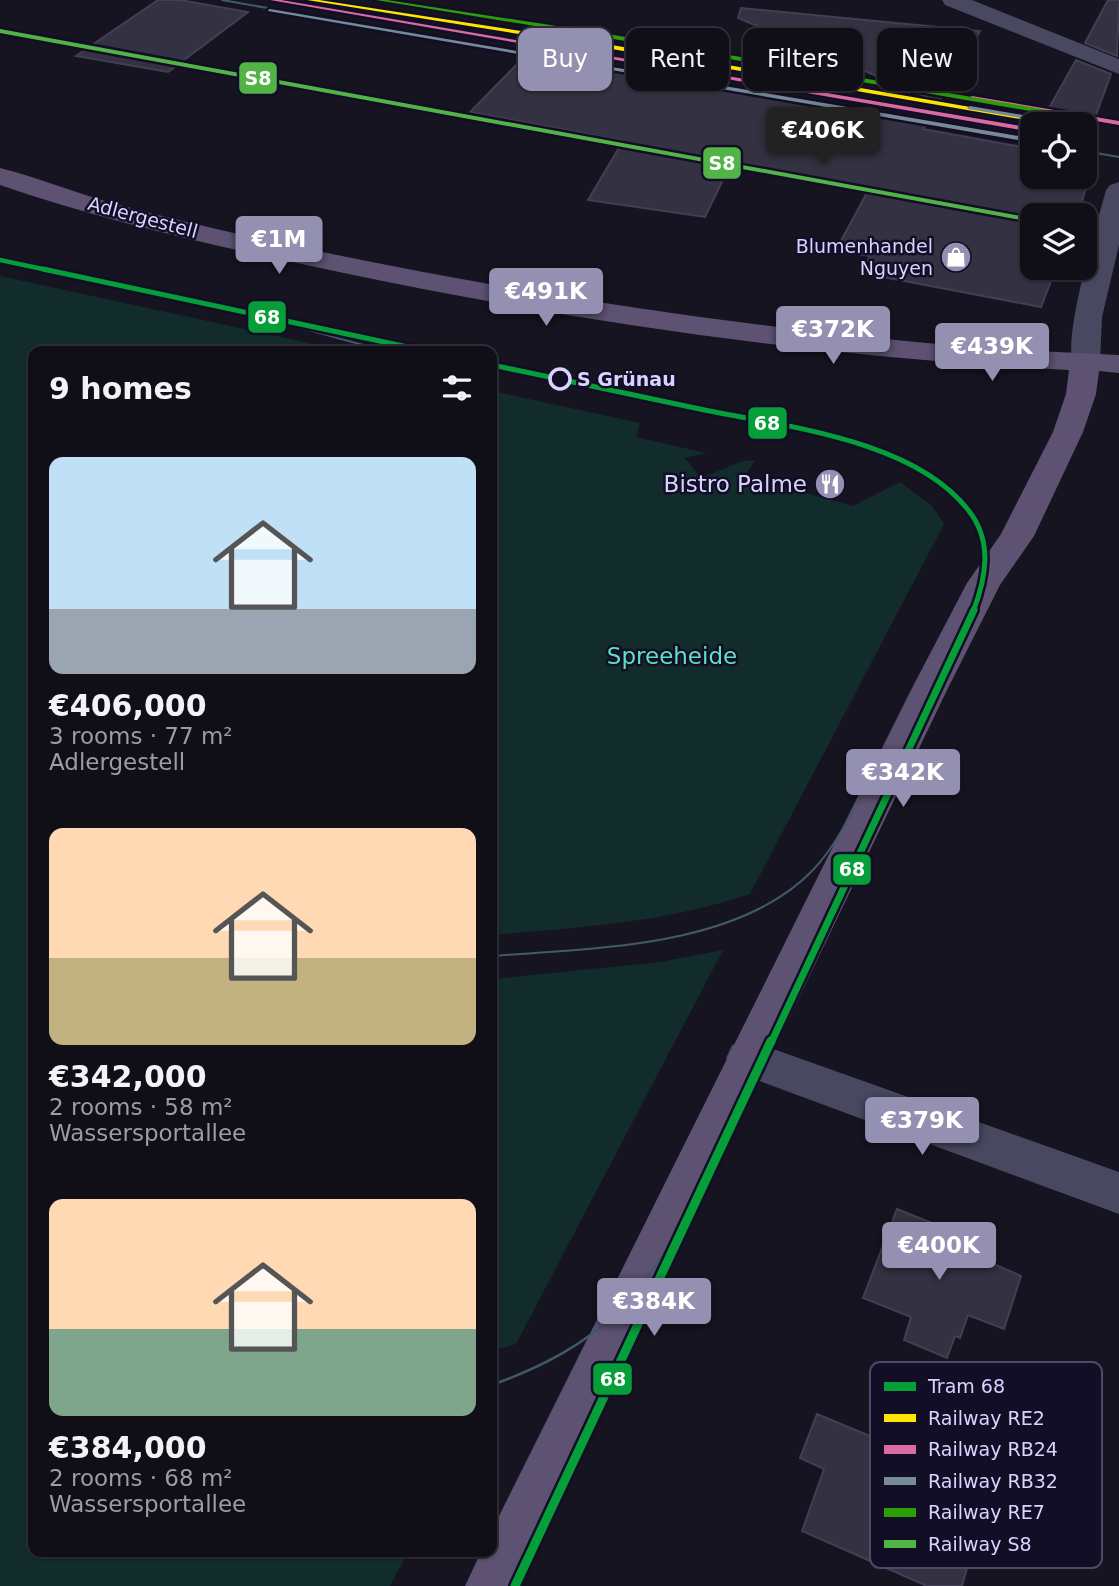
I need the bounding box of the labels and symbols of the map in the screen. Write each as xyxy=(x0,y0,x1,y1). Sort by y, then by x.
line badge: S8 xyxy=(238,61,278,95)
text: S8 xyxy=(245,67,271,89)
pin: €406K xyxy=(774,108,872,167)
line badge: S8 xyxy=(702,146,742,180)
text: S8 xyxy=(709,152,735,174)
street label: Adlergestell xyxy=(86,192,200,242)
pin: €1M xyxy=(245,216,313,276)
place label: Blumenhandel Nguyen xyxy=(796,235,933,279)
shop icon: Blumenhandel Nguyen xyxy=(939,240,973,274)
pin: €491K xyxy=(497,268,595,328)
line badge: 68 xyxy=(247,300,287,334)
text: 68 xyxy=(254,306,280,328)
pin: €372K xyxy=(784,306,882,366)
pin: €439K xyxy=(943,324,1041,383)
marker: S Grünau xyxy=(549,368,571,390)
place label: S Grünau xyxy=(577,368,676,390)
line badge: 68 xyxy=(747,406,788,440)
text: 68 xyxy=(754,412,780,434)
restaurant icon: Bistro Palme xyxy=(813,467,847,501)
place label: Bistro Palme xyxy=(664,471,807,497)
park label: Spreeheide xyxy=(607,643,737,669)
pin: €342K xyxy=(854,750,952,809)
line badge: 68 xyxy=(832,853,872,886)
text: 68 xyxy=(839,858,865,880)
pin: €379K xyxy=(873,1098,971,1157)
pin: €400K xyxy=(890,1222,988,1282)
pin: €384K xyxy=(605,1278,703,1338)
line badge: 68 xyxy=(592,1362,633,1396)
legend xyxy=(870,1362,1102,1568)
text: 68 xyxy=(600,1368,626,1390)
text: Tram 68 xyxy=(927,1375,1005,1397)
text: Railway RE2 xyxy=(928,1407,1045,1429)
text: Railway RB24 xyxy=(928,1438,1058,1460)
text: Railway RB32 xyxy=(928,1470,1058,1492)
text: Railway RE7 xyxy=(928,1501,1045,1523)
text: Railway S8 xyxy=(928,1533,1032,1555)

